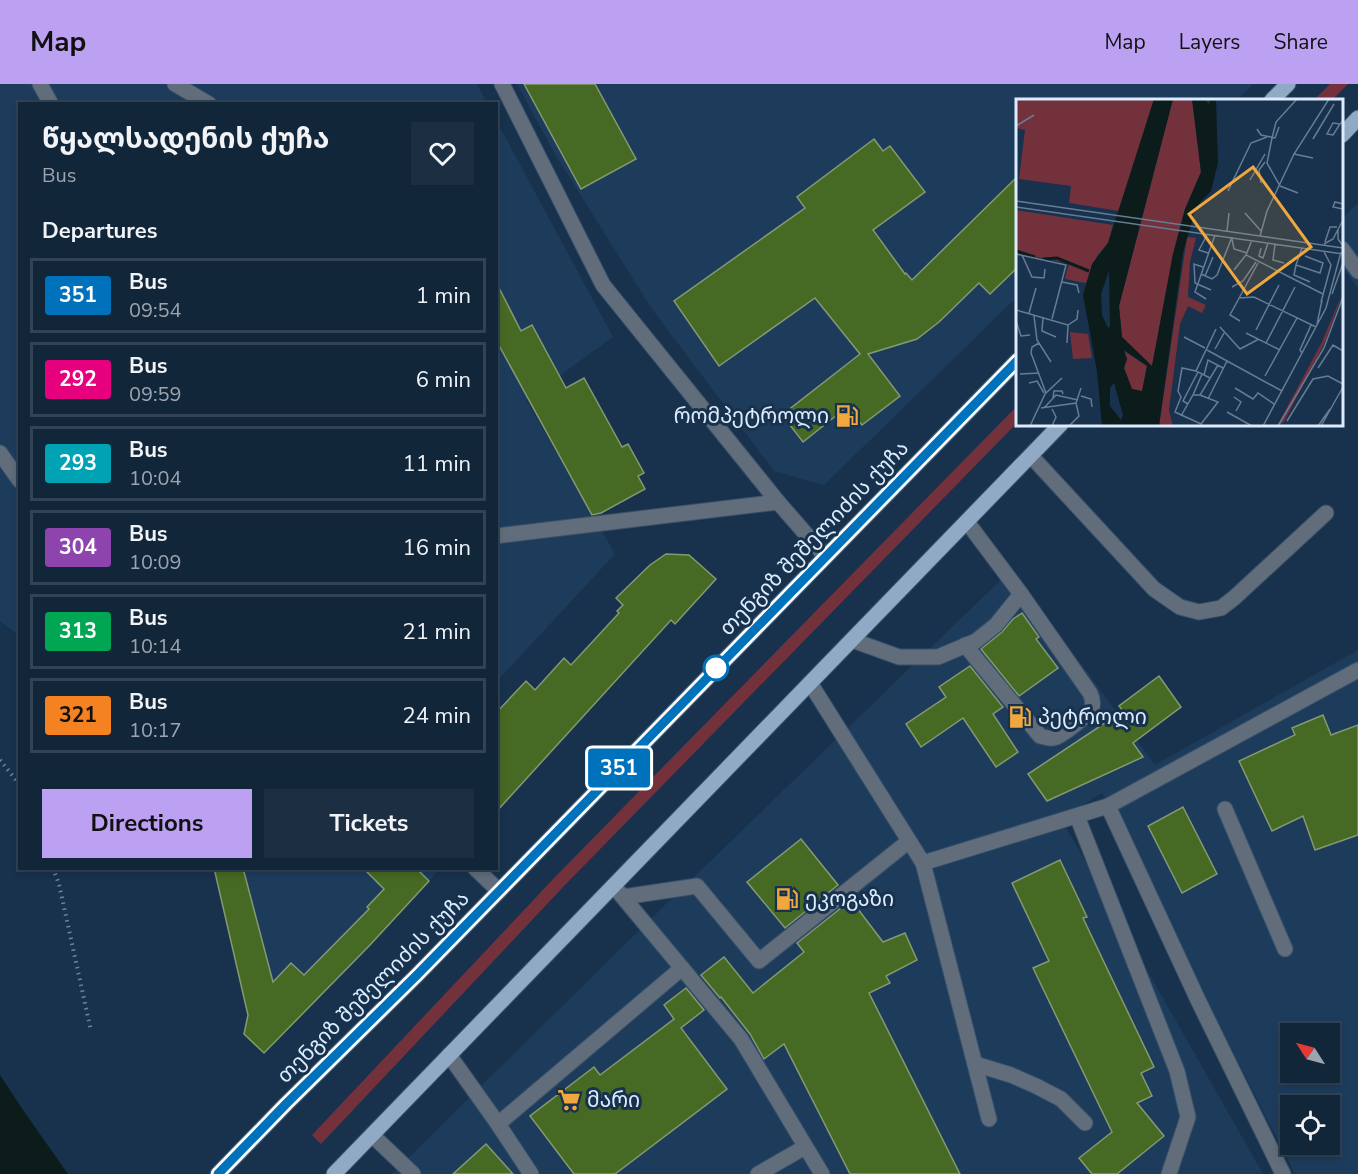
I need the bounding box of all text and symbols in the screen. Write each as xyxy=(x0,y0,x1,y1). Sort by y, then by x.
text: Map xyxy=(30,23,86,61)
text: Map xyxy=(1104,28,1146,56)
text: Layers xyxy=(1179,28,1240,56)
text: Share xyxy=(1273,28,1328,56)
inset map xyxy=(1016,99,1343,426)
text: წყალსადენის ქუჩა xyxy=(42,120,329,158)
button: heart xyxy=(411,122,474,185)
text: Bus xyxy=(42,162,76,189)
text: Departures xyxy=(42,216,157,246)
text: Bus xyxy=(129,267,168,297)
text: 351 xyxy=(59,281,97,309)
text: 1 min xyxy=(416,281,471,311)
text: 09:54 xyxy=(129,297,182,324)
text: Bus xyxy=(129,351,168,381)
text: 292 xyxy=(59,365,97,393)
text: 6 min xyxy=(416,365,471,395)
text: 09:59 xyxy=(129,381,182,408)
place label: რომპეტროლი xyxy=(674,402,829,430)
fuel station icon: რომპეტროლი xyxy=(834,403,860,429)
street label: თენგიზ შეშელიძის ქუჩა xyxy=(713,434,915,642)
text: Bus xyxy=(129,435,168,465)
text: 293 xyxy=(59,449,97,477)
text: 11 min xyxy=(403,449,471,479)
text: 10:04 xyxy=(129,465,182,492)
text: Bus xyxy=(129,519,168,549)
text: 304 xyxy=(59,533,97,561)
text: 16 min xyxy=(403,533,471,563)
text: 10:09 xyxy=(129,549,182,576)
text: Bus xyxy=(129,603,168,633)
text: 313 xyxy=(59,617,97,645)
text: 21 min xyxy=(403,617,471,647)
text: 10:14 xyxy=(129,633,182,660)
unlabelled marker xyxy=(703,655,729,681)
text: Bus xyxy=(129,687,168,717)
text: 321 xyxy=(59,701,97,729)
text: 24 min xyxy=(403,701,471,731)
place label: პეტროლი xyxy=(1038,703,1147,731)
fuel station icon: პეტროლი xyxy=(1007,704,1033,730)
text: 10:17 xyxy=(129,717,182,744)
line badge: 351 xyxy=(584,748,654,788)
text: 351 xyxy=(600,754,638,782)
button: Directions xyxy=(42,789,252,858)
button: Tickets xyxy=(264,789,474,858)
street label: თენგიზ შეშელიძის ქუჩა xyxy=(271,885,475,1089)
place label: ეკოგაზი xyxy=(805,885,894,913)
fuel station icon: ეკოგაზი xyxy=(774,886,800,912)
north arrow xyxy=(1280,1023,1340,1083)
map controls xyxy=(1280,1023,1340,1155)
place label: მარი xyxy=(587,1086,640,1114)
supermarket icon: მარი xyxy=(556,1087,582,1113)
button: locate xyxy=(1280,1095,1340,1155)

